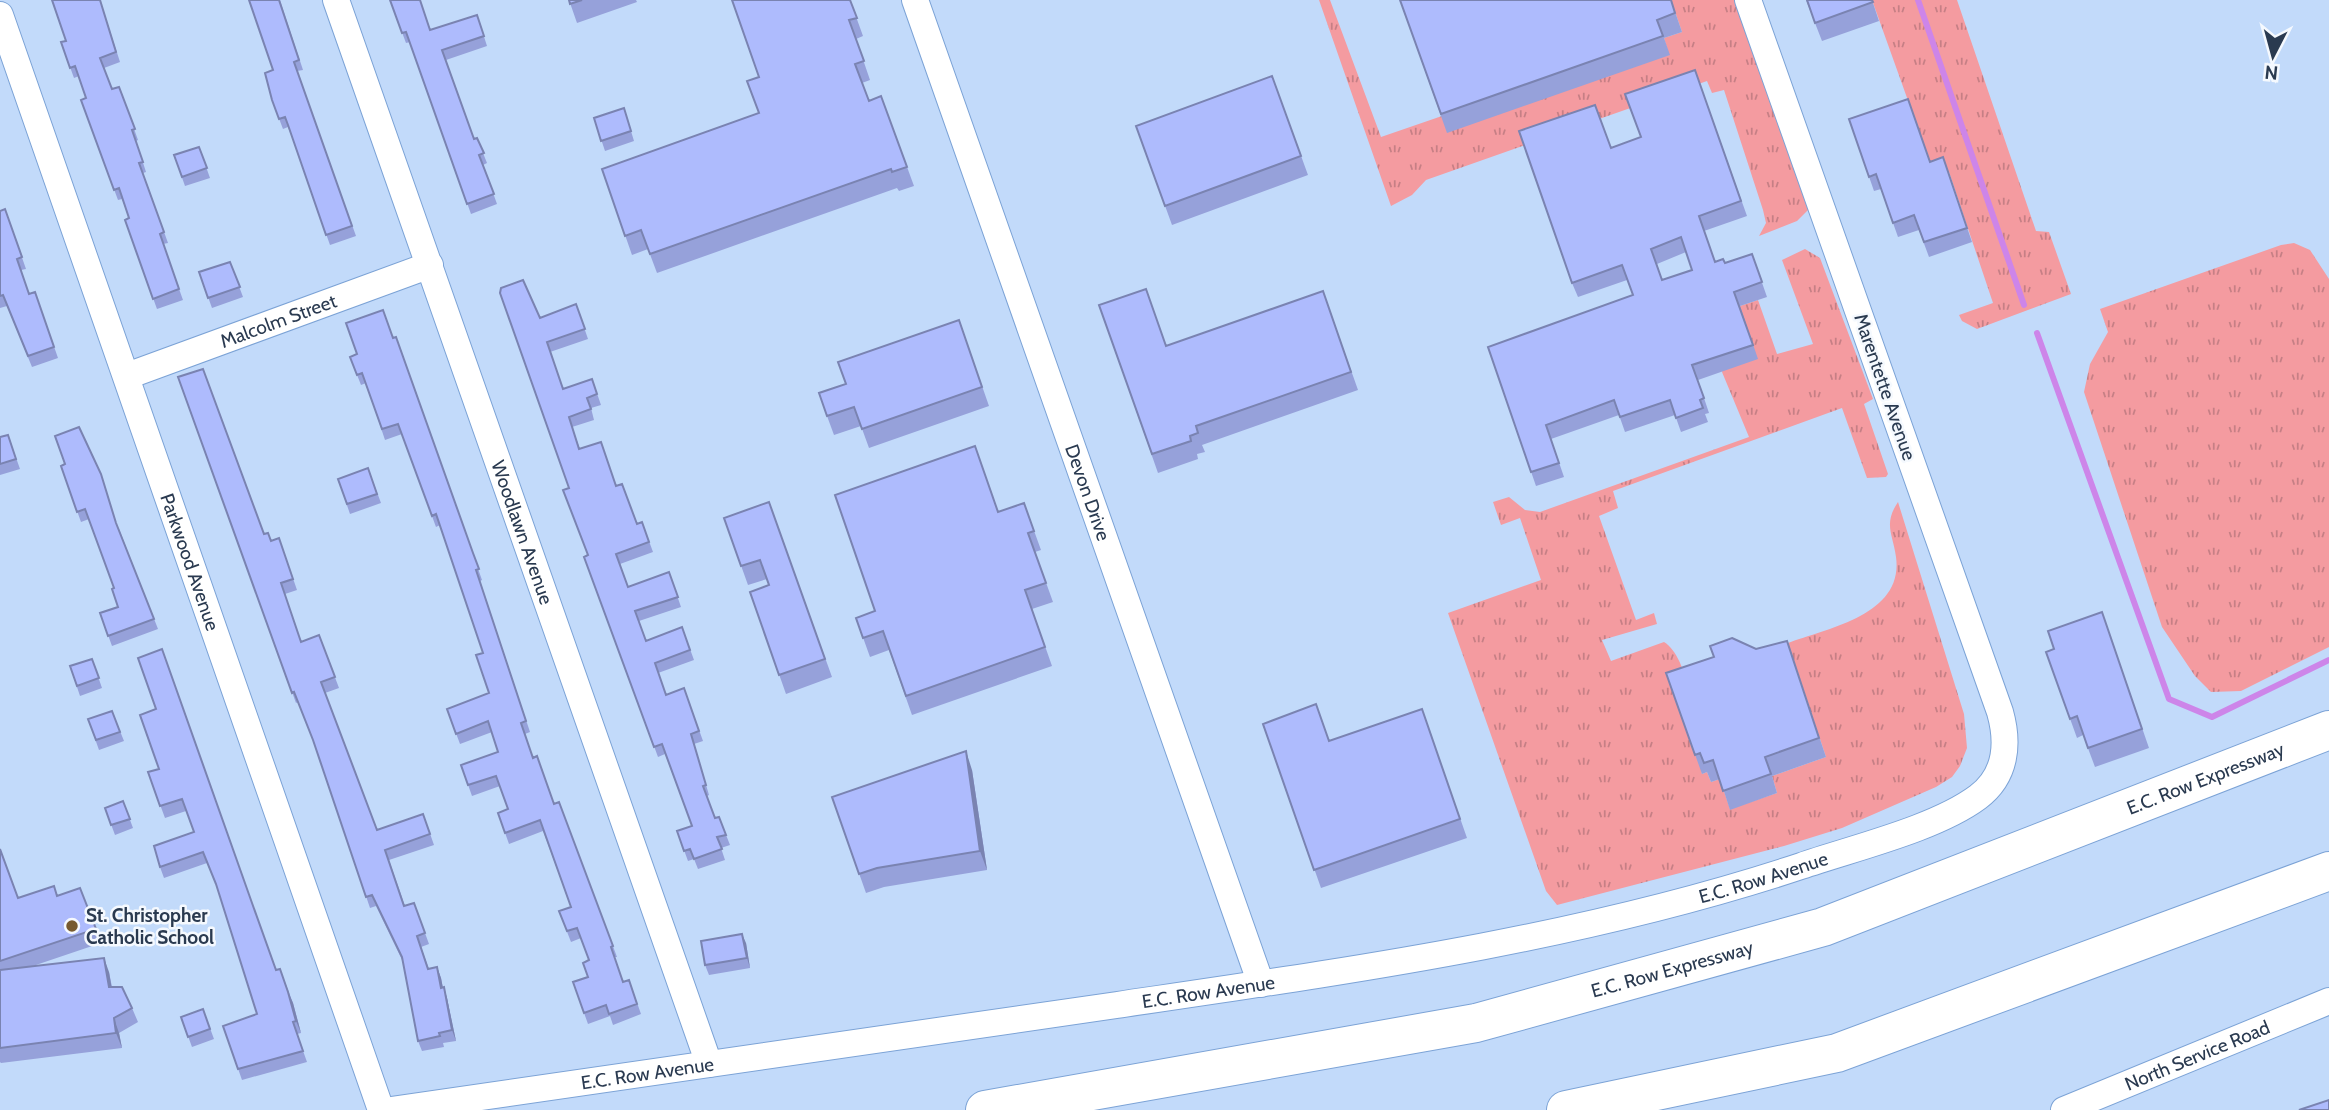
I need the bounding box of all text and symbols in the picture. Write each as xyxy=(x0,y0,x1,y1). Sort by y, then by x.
north arrow xyxy=(2238,21,2308,91)
text: N xyxy=(2263,60,2279,85)
street label: Malcolm Street xyxy=(217,289,340,352)
street label: Marentette Avenue xyxy=(1849,311,1921,464)
street label: Devon Drive xyxy=(1061,441,1116,544)
street label: Woodlawn Avenue xyxy=(487,457,559,608)
street label: Parkwood Avenue xyxy=(156,490,225,634)
street label: E.C. Row Expressway xyxy=(2123,737,2288,819)
street label: E.C. Row Avenue xyxy=(1696,846,1831,908)
place label: St. Christopher Catholic School xyxy=(86,904,214,949)
marker: St. Christopher Catholic School xyxy=(64,918,80,934)
street label: E.C. Row Expressway xyxy=(1588,935,1756,1002)
street label: E.C. Row Avenue xyxy=(1140,970,1277,1013)
street label: North Service Road xyxy=(2121,1015,2273,1095)
street label: E.C. Row Avenue xyxy=(579,1052,716,1094)

